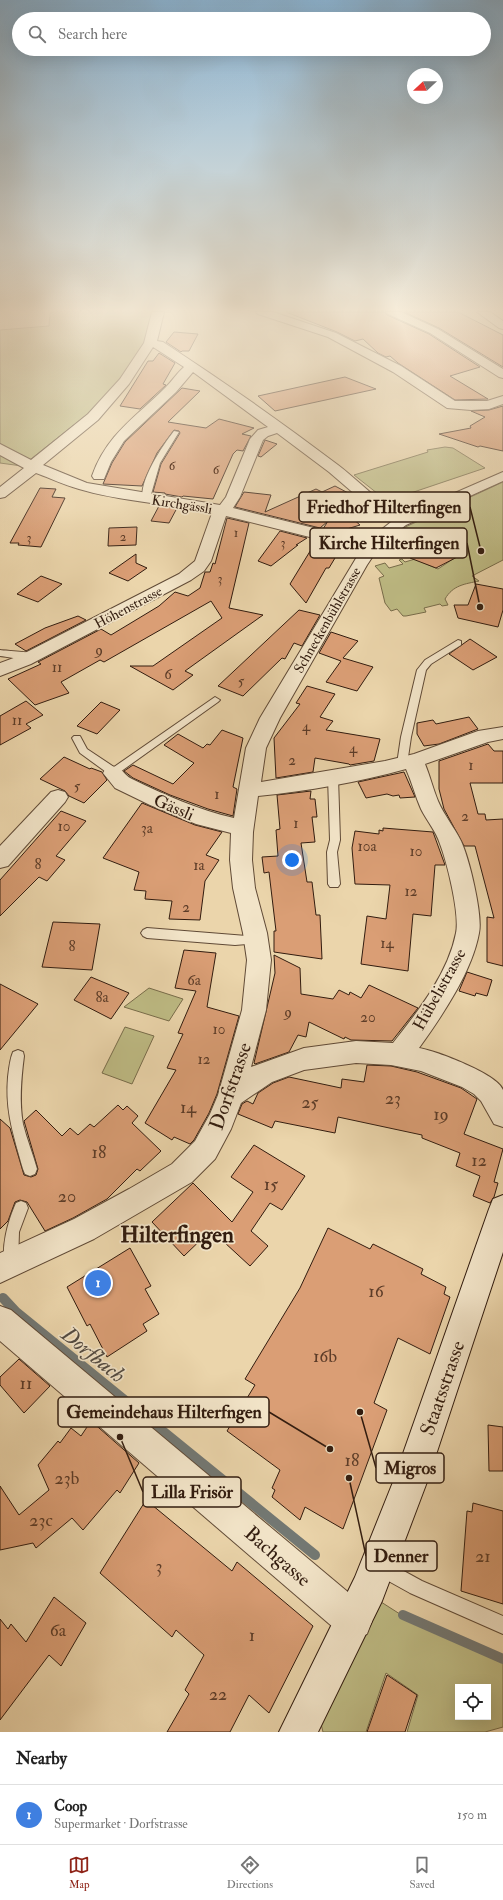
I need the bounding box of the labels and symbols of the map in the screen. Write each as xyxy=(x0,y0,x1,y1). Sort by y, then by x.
north arrow xyxy=(407,68,443,104)
house number: 6 xyxy=(169,458,177,474)
house number: 6 xyxy=(213,462,221,478)
street label: Kirchgässli xyxy=(150,491,214,518)
callout: Friedhof Hilterfingen xyxy=(299,492,470,522)
text: Friedhof Hilterfingen xyxy=(306,496,462,519)
house number: 1 xyxy=(234,525,239,541)
callout: Kirche Hilterfingen xyxy=(310,528,467,558)
house number: 2 xyxy=(120,529,127,545)
house number: 3 xyxy=(27,530,32,546)
text: Kirche Hilterfingen xyxy=(319,532,460,555)
house number: 3 xyxy=(281,535,286,551)
street label: Schneckenbühlstrasse xyxy=(290,564,365,676)
house number: 3 xyxy=(218,571,223,587)
street label: Höhenstrasse xyxy=(92,582,165,632)
house number: 9 xyxy=(94,641,103,660)
house number: 11 xyxy=(52,658,62,677)
house number: 6 xyxy=(164,665,173,684)
house number: 5 xyxy=(238,672,245,691)
house number: 11 xyxy=(12,711,22,730)
house number: 4 xyxy=(302,717,311,736)
house number: 4 xyxy=(349,739,358,758)
house number: 2 xyxy=(288,751,296,770)
house number: 1 xyxy=(468,756,474,775)
house number: 5 xyxy=(74,777,81,796)
house number: 1 xyxy=(214,785,220,804)
street label: Gässli xyxy=(150,790,198,825)
house number: 2 xyxy=(461,807,469,826)
house number: 1 xyxy=(293,814,299,833)
house number: 10 xyxy=(58,817,70,836)
house number: 3a xyxy=(141,819,154,838)
house number: 10a xyxy=(357,837,377,856)
house number: 10 xyxy=(410,842,422,861)
your location xyxy=(282,850,302,870)
house number: 8 xyxy=(34,855,42,874)
house number: 1a xyxy=(193,856,206,875)
house number: 12 xyxy=(405,882,418,901)
house number: 2 xyxy=(182,898,190,917)
house number: 14 xyxy=(380,934,395,953)
house number: 8 xyxy=(68,937,76,956)
street label: Hübelistrasse xyxy=(408,945,471,1034)
house number: 6a xyxy=(187,971,202,990)
house number: 8a xyxy=(95,988,109,1007)
house number: 9 xyxy=(283,1003,292,1022)
house number: 20 xyxy=(360,1008,376,1027)
house number: 10 xyxy=(213,1020,225,1039)
street label: Dorfstrasse xyxy=(204,1039,257,1133)
house number: 12 xyxy=(198,1050,211,1069)
house number: 23 xyxy=(385,1087,401,1110)
house number: 25 xyxy=(302,1091,319,1114)
house number: 14 xyxy=(180,1096,197,1119)
house number: 19 xyxy=(433,1103,449,1126)
house number: 18 xyxy=(92,1141,106,1164)
house number: 12 xyxy=(471,1149,487,1172)
house number: 15 xyxy=(264,1173,278,1196)
house number: 20 xyxy=(58,1185,76,1208)
district label: Hilterfingen xyxy=(120,1220,234,1250)
pin: 1 xyxy=(85,1268,111,1298)
house number: 16 xyxy=(368,1280,385,1303)
water label: Dorfbach xyxy=(55,1320,131,1389)
street label: Staatsstrasse xyxy=(415,1338,470,1439)
house number: 16b xyxy=(313,1345,337,1368)
house number: 11 xyxy=(20,1372,32,1395)
callout: Gemeindehaus Hilterfngen xyxy=(58,1397,269,1427)
text: Gemeindehaus Hilterfngen xyxy=(66,1401,262,1424)
house number: 18 xyxy=(345,1449,359,1472)
callout: Migros xyxy=(376,1453,444,1483)
text: Migros xyxy=(383,1457,436,1480)
house number: 23b xyxy=(55,1467,80,1490)
callout: Lilla Frisör xyxy=(143,1477,241,1507)
text: Lilla Frisör xyxy=(151,1481,233,1504)
house number: 23c xyxy=(29,1509,53,1532)
street label: Bachgasse xyxy=(239,1521,316,1592)
callout: Denner xyxy=(366,1541,437,1571)
text: Denner xyxy=(374,1545,429,1568)
house number: 21 xyxy=(475,1545,491,1568)
house number: 3 xyxy=(156,1555,162,1578)
house number: 6a xyxy=(50,1619,67,1642)
house number: 1 xyxy=(249,1624,255,1647)
house number: 22 xyxy=(209,1683,227,1706)

